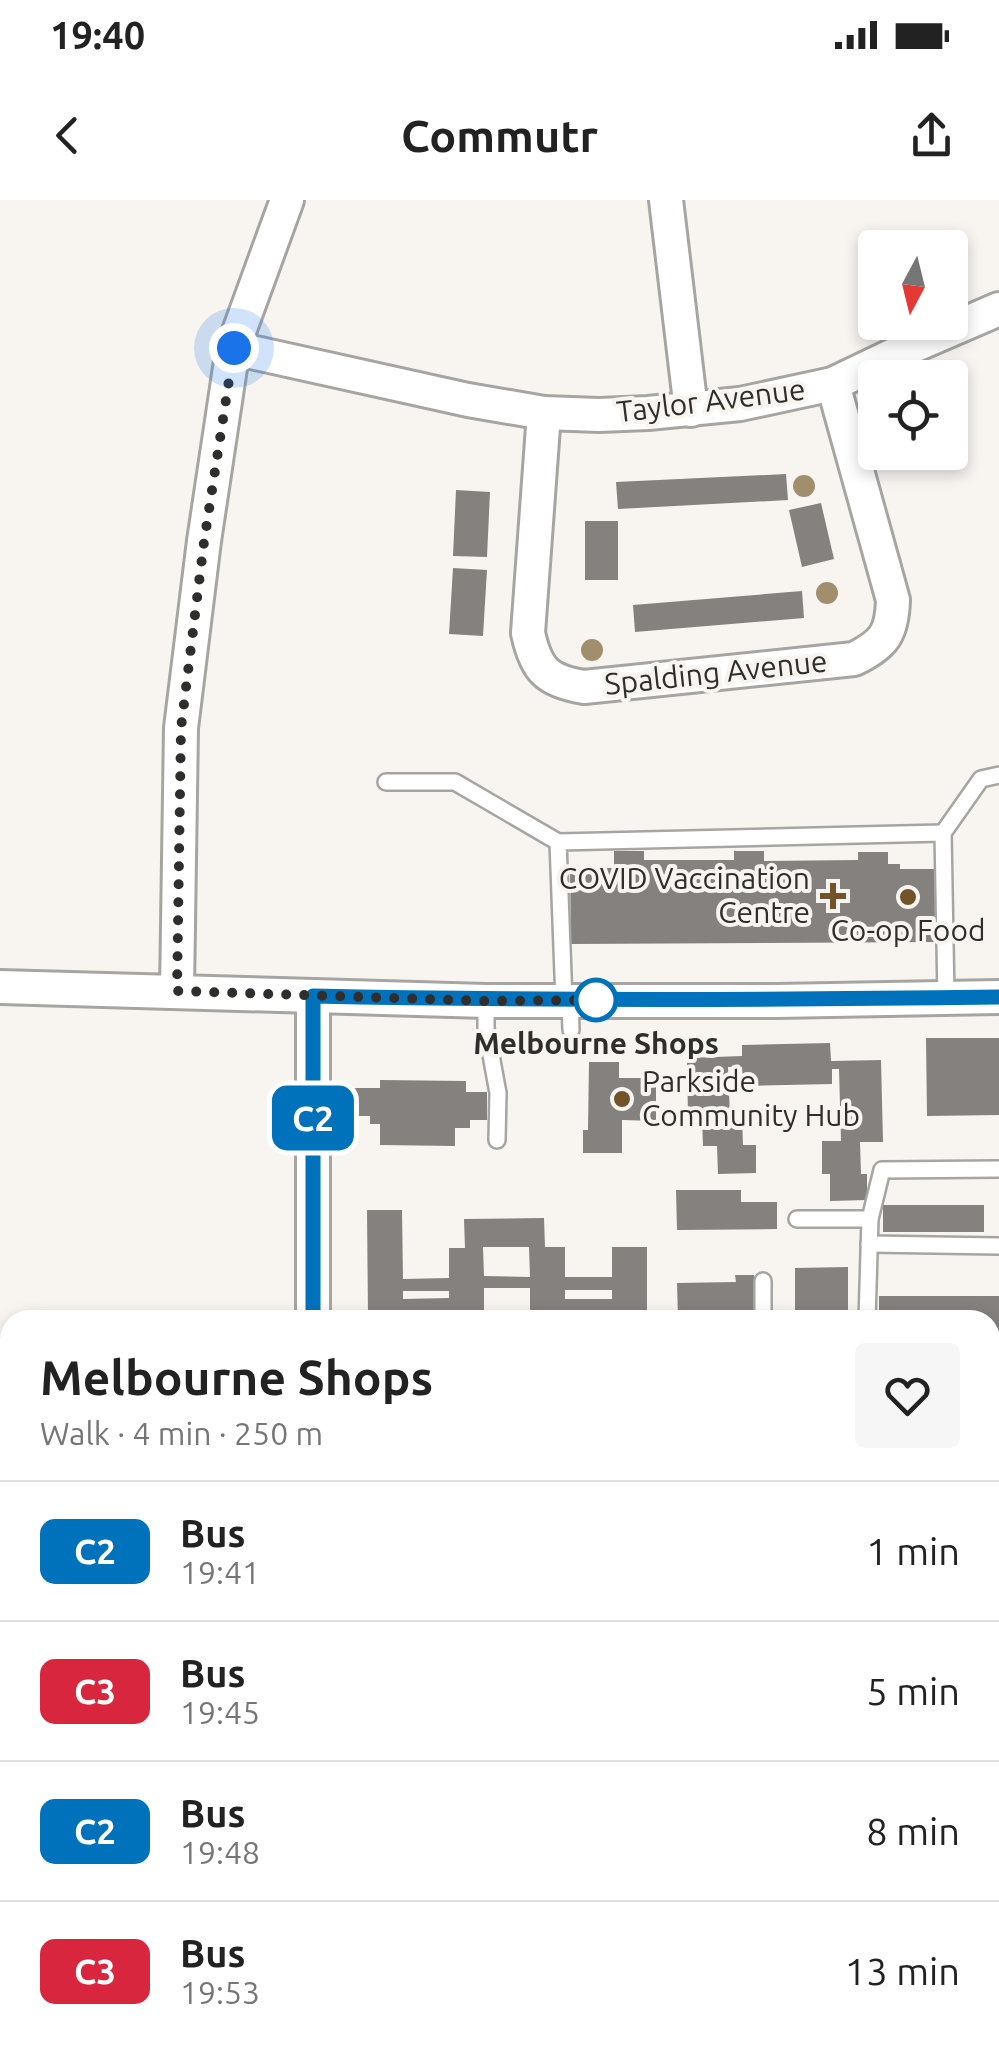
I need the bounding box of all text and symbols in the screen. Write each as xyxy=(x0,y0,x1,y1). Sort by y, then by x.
text: 19:40 xyxy=(50,14,145,56)
icon: back xyxy=(40,108,95,163)
icon: share xyxy=(904,108,959,163)
text: Commutr xyxy=(401,110,598,161)
north arrow xyxy=(858,230,968,340)
map controls xyxy=(858,230,968,470)
your location xyxy=(209,323,259,373)
button: locate xyxy=(858,360,968,470)
street label: Taylor Avenue xyxy=(614,372,807,428)
street label: Spalding Avenue xyxy=(603,643,829,701)
place label: COVID Vaccination Centre xyxy=(559,861,810,929)
marker: COVID Vaccination Centre xyxy=(820,883,846,909)
marker: Co-op Food xyxy=(897,886,919,908)
place label: Co-op Food xyxy=(830,913,986,947)
marker: Melbourne Shops xyxy=(575,979,617,1021)
place label: Melbourne Shops xyxy=(473,1026,719,1060)
place label: Parkside Community Hub xyxy=(642,1064,860,1132)
line badge: C2 xyxy=(268,1086,358,1150)
marker: Parkside Community Hub xyxy=(611,1088,633,1110)
text: C2 xyxy=(292,1098,334,1138)
button: heart xyxy=(855,1343,960,1448)
text: Melbourne Shops xyxy=(40,1350,433,1404)
text: Walk · 4 min · 250 m xyxy=(40,1415,323,1451)
text: Bus xyxy=(180,1512,245,1554)
text: 1 min xyxy=(866,1530,960,1572)
text: C2 xyxy=(74,1531,116,1571)
text: 19:41 xyxy=(180,1554,260,1590)
text: Bus xyxy=(180,1652,245,1694)
text: 5 min xyxy=(866,1670,960,1712)
text: C3 xyxy=(74,1671,116,1711)
text: 19:45 xyxy=(180,1694,260,1730)
text: Bus xyxy=(180,1792,245,1834)
text: 8 min xyxy=(866,1810,960,1852)
text: C2 xyxy=(74,1811,116,1851)
text: 19:48 xyxy=(180,1834,260,1870)
text: Bus xyxy=(180,1932,245,1974)
text: 13 min xyxy=(845,1950,960,1992)
text: C3 xyxy=(74,1951,116,1991)
text: 19:53 xyxy=(180,1974,260,2010)

